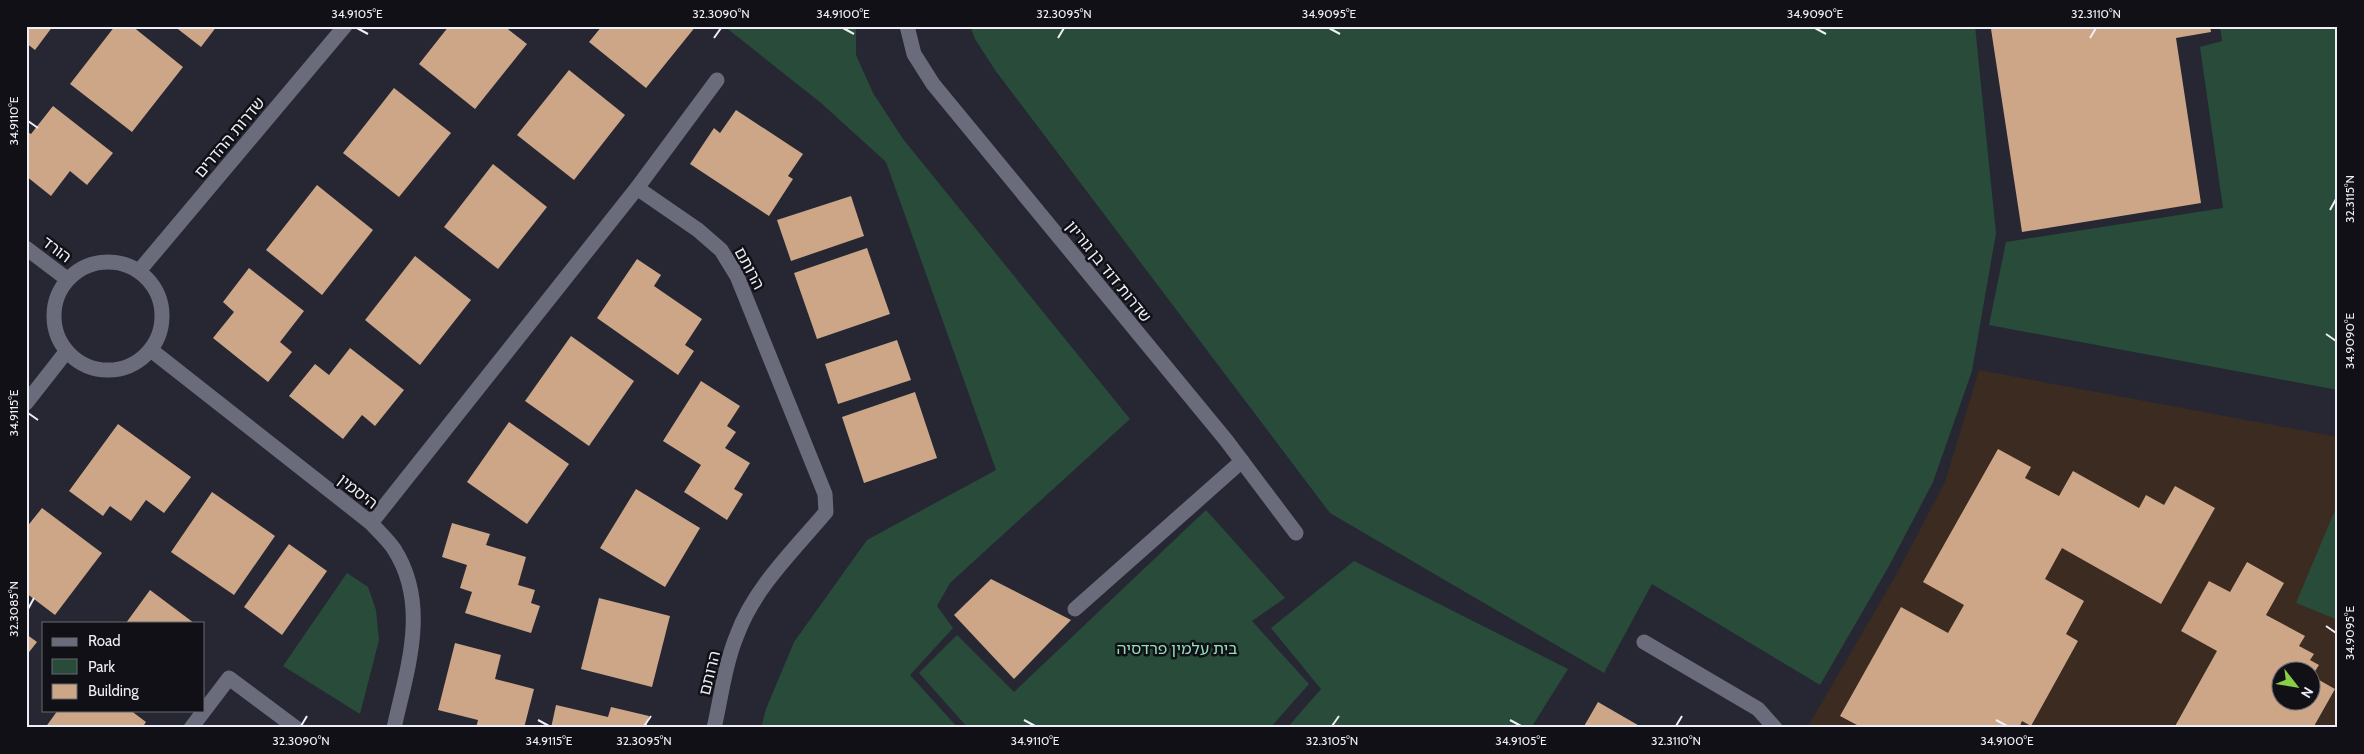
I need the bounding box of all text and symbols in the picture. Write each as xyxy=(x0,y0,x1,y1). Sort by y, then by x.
text: 34.9105°E xyxy=(331,6,383,21)
text: 32.3090°N xyxy=(692,6,750,21)
text: 34.9100°E xyxy=(816,6,870,21)
text: 32.3095°N xyxy=(1036,6,1092,21)
text: 34.9095°E xyxy=(1302,6,1357,21)
text: 34.9090°E xyxy=(1787,6,1843,21)
text: 32.3110°N xyxy=(2071,6,2121,21)
street label: שדרות ההדרים xyxy=(190,93,269,181)
text: 34.9110°E xyxy=(6,96,21,145)
text: 32.3115°N xyxy=(2342,175,2357,223)
street label: שדרות דוד בן גוריון xyxy=(1062,217,1155,326)
street label: הורד xyxy=(38,232,75,267)
street label: הרותם xyxy=(731,244,769,293)
text: 34.9090°E xyxy=(2342,313,2357,369)
text: 34.9115°E xyxy=(6,389,21,437)
street label: היסמין xyxy=(334,470,381,513)
text: 32.3085°N xyxy=(6,581,21,637)
text: 34.9095°E xyxy=(2342,605,2357,660)
legend xyxy=(42,622,205,712)
text: Road xyxy=(88,632,121,650)
park label: בית עלמין פרדסיה xyxy=(1117,639,1237,658)
street label: הרותם xyxy=(695,649,724,697)
text: Park xyxy=(88,658,115,676)
north arrow xyxy=(2272,662,2322,712)
text: Building xyxy=(88,682,139,700)
text: N xyxy=(2297,684,2317,702)
text: 32.3090°N xyxy=(272,733,330,748)
text: 34.9115°E xyxy=(525,733,573,748)
text: 32.3095°N xyxy=(616,733,672,748)
text: 34.9110°E xyxy=(1011,733,1060,748)
text: 32.3105°N xyxy=(1306,733,1358,748)
text: 34.9105°E xyxy=(1495,733,1547,748)
text: 32.3110°N xyxy=(1651,733,1701,748)
text: 34.9100°E xyxy=(1980,733,2034,748)

